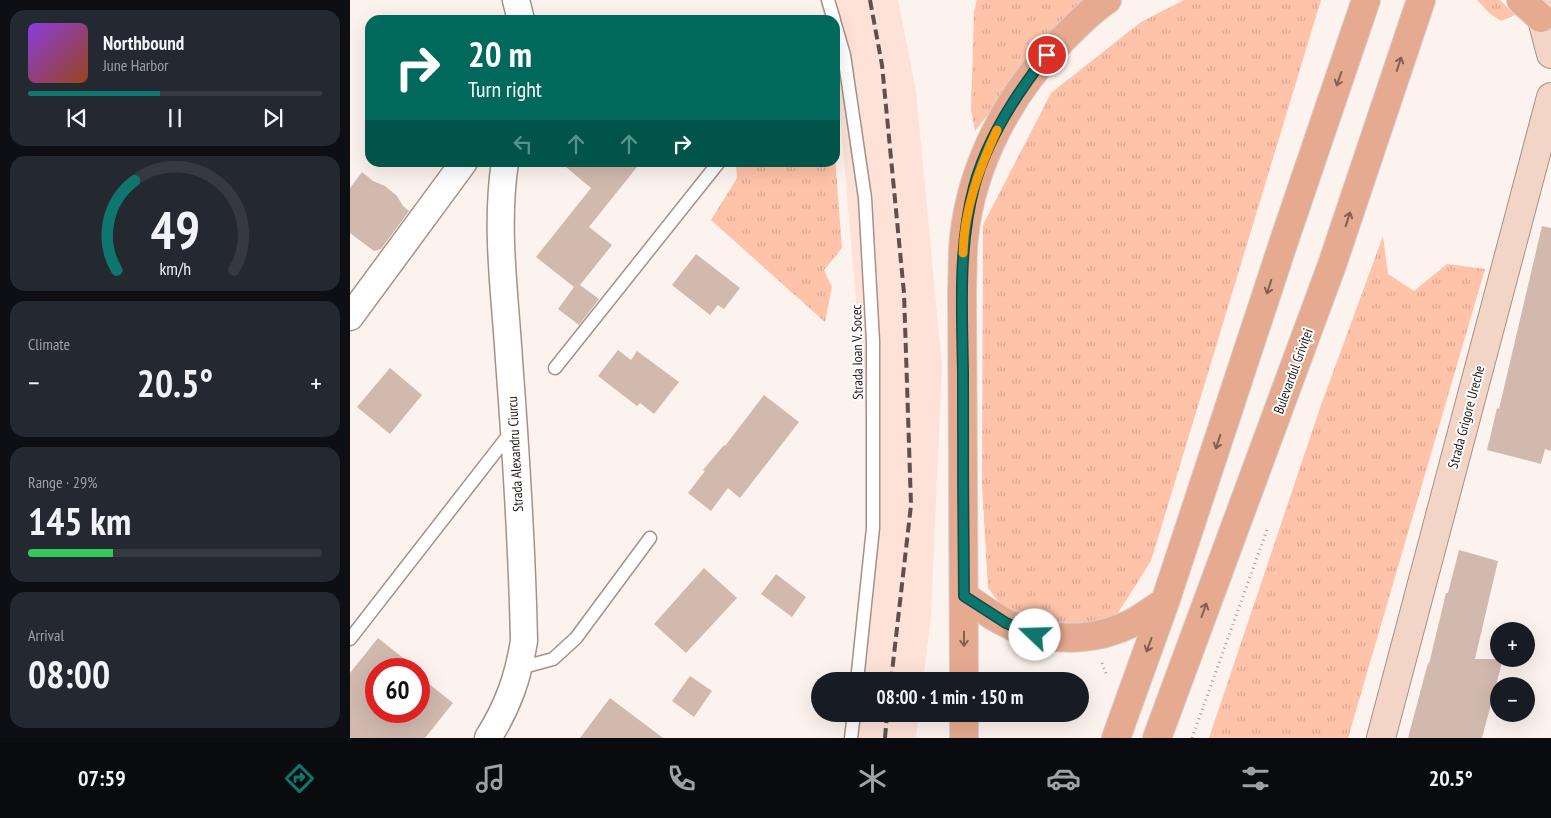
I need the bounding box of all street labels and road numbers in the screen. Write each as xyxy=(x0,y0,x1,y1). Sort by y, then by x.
street label: Strada Ioan V. Socec xyxy=(847,304,867,400)
street label: Bulevardul Griviței xyxy=(1269,326,1317,416)
street label: Strada Grigore Ureche xyxy=(1444,363,1488,471)
street label: Strada Alexandru Ciurcu xyxy=(503,396,527,512)

